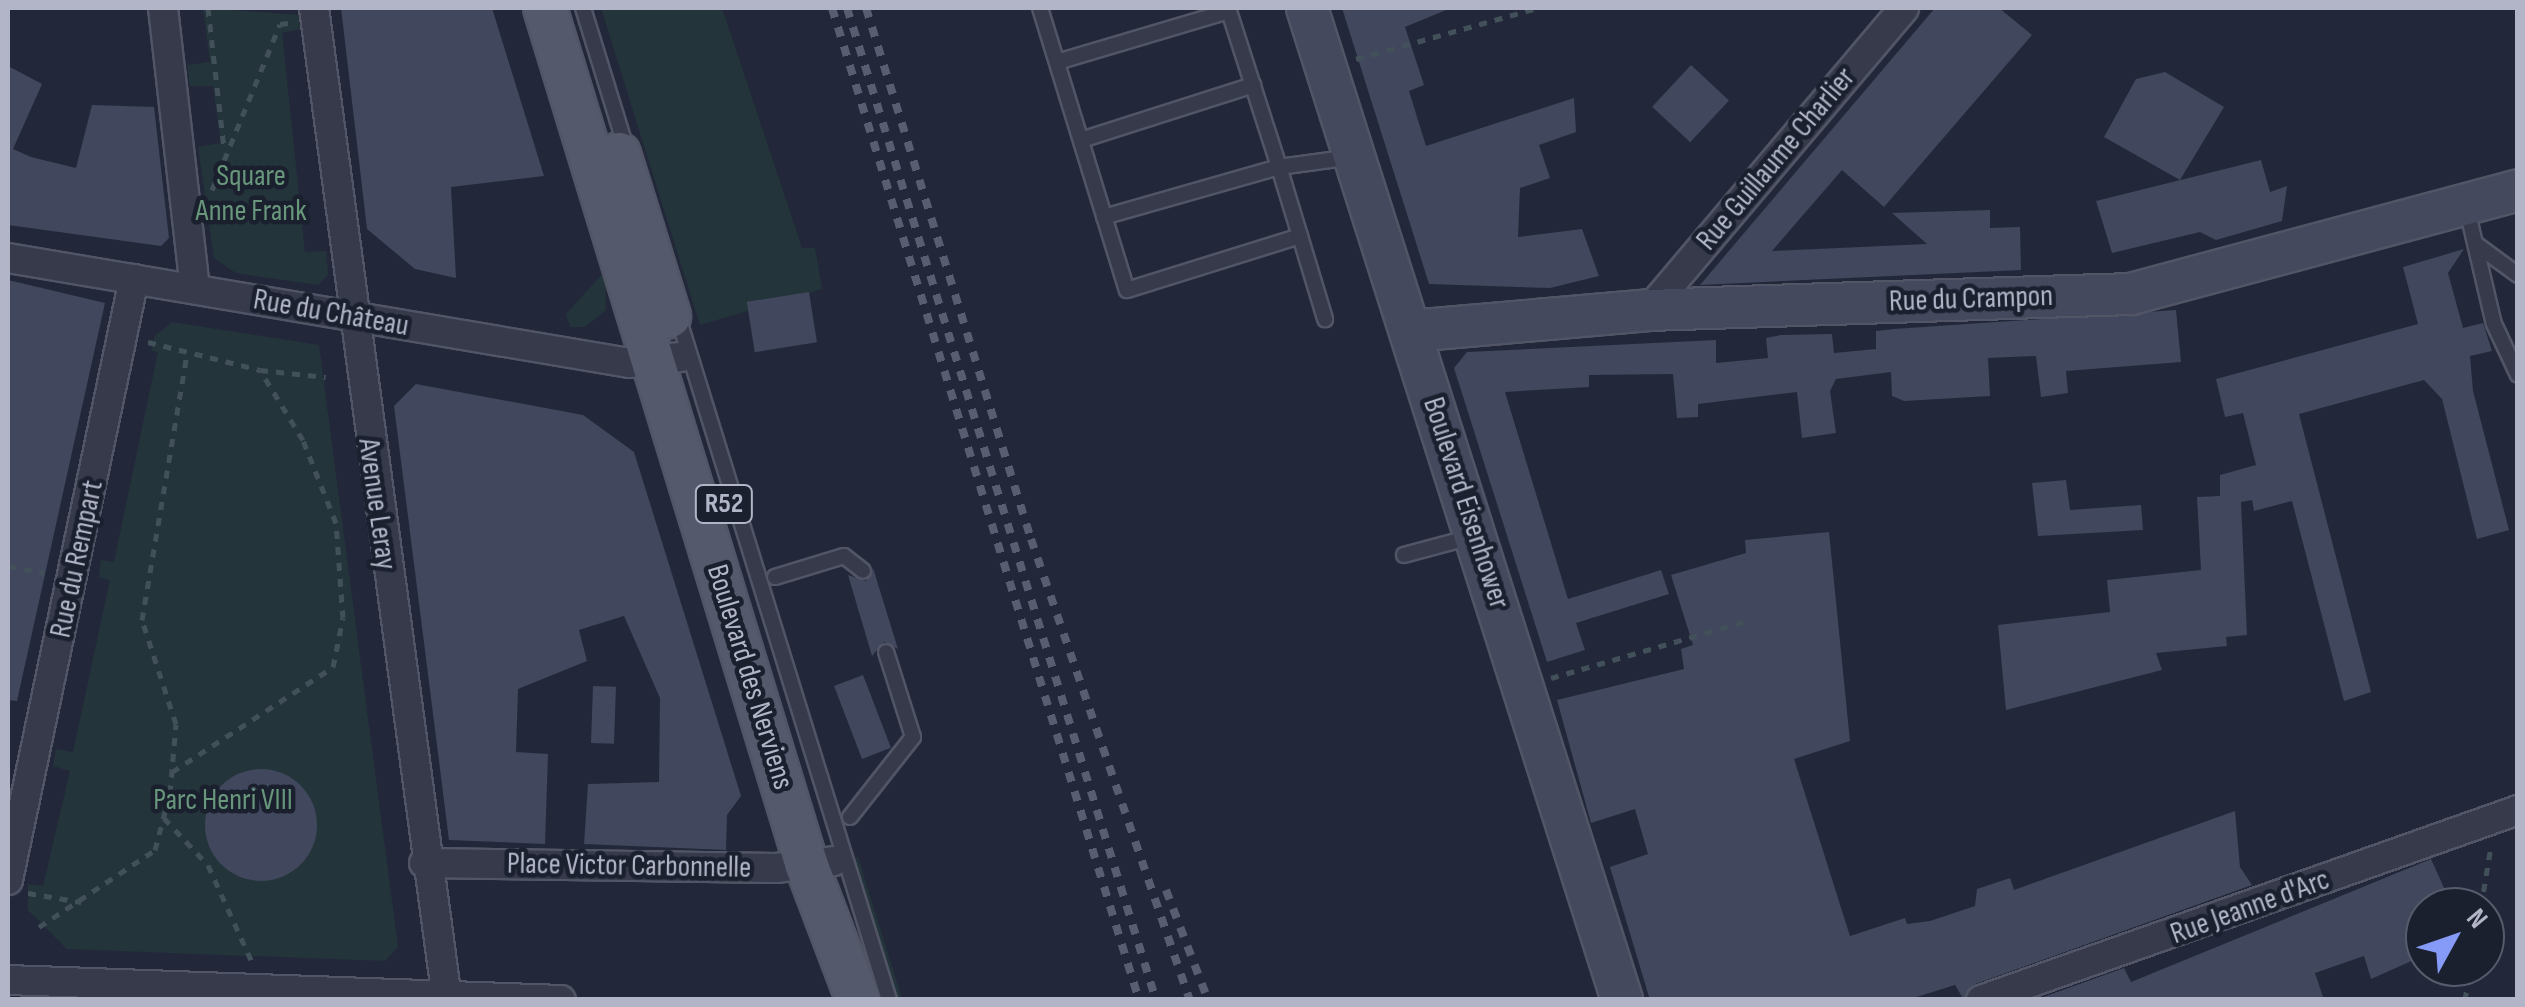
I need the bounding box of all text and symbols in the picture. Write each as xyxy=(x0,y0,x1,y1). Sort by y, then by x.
street label: Rue Guillaume Charlier xyxy=(1689,60,1863,258)
park label: Square Anne Frank xyxy=(195,158,307,228)
street label: Rue du Crampon xyxy=(1888,278,2054,320)
street label: Rue du Château xyxy=(251,282,411,344)
street label: Boulevard Eisenhower xyxy=(1415,393,1517,613)
street label: Avenue Leray xyxy=(350,436,404,572)
street label: Rue du Rempart xyxy=(43,477,111,641)
road number: R52 xyxy=(694,481,754,527)
street label: Boulevard des Nerviens xyxy=(699,560,801,794)
park label: Parc Henri VIII xyxy=(153,782,293,818)
street label: Place Victor Carbonnelle xyxy=(507,846,751,886)
street label: Rue Jeanne d'Arc xyxy=(2166,862,2334,952)
north arrow xyxy=(2405,887,2505,987)
text: N xyxy=(2459,902,2494,935)

